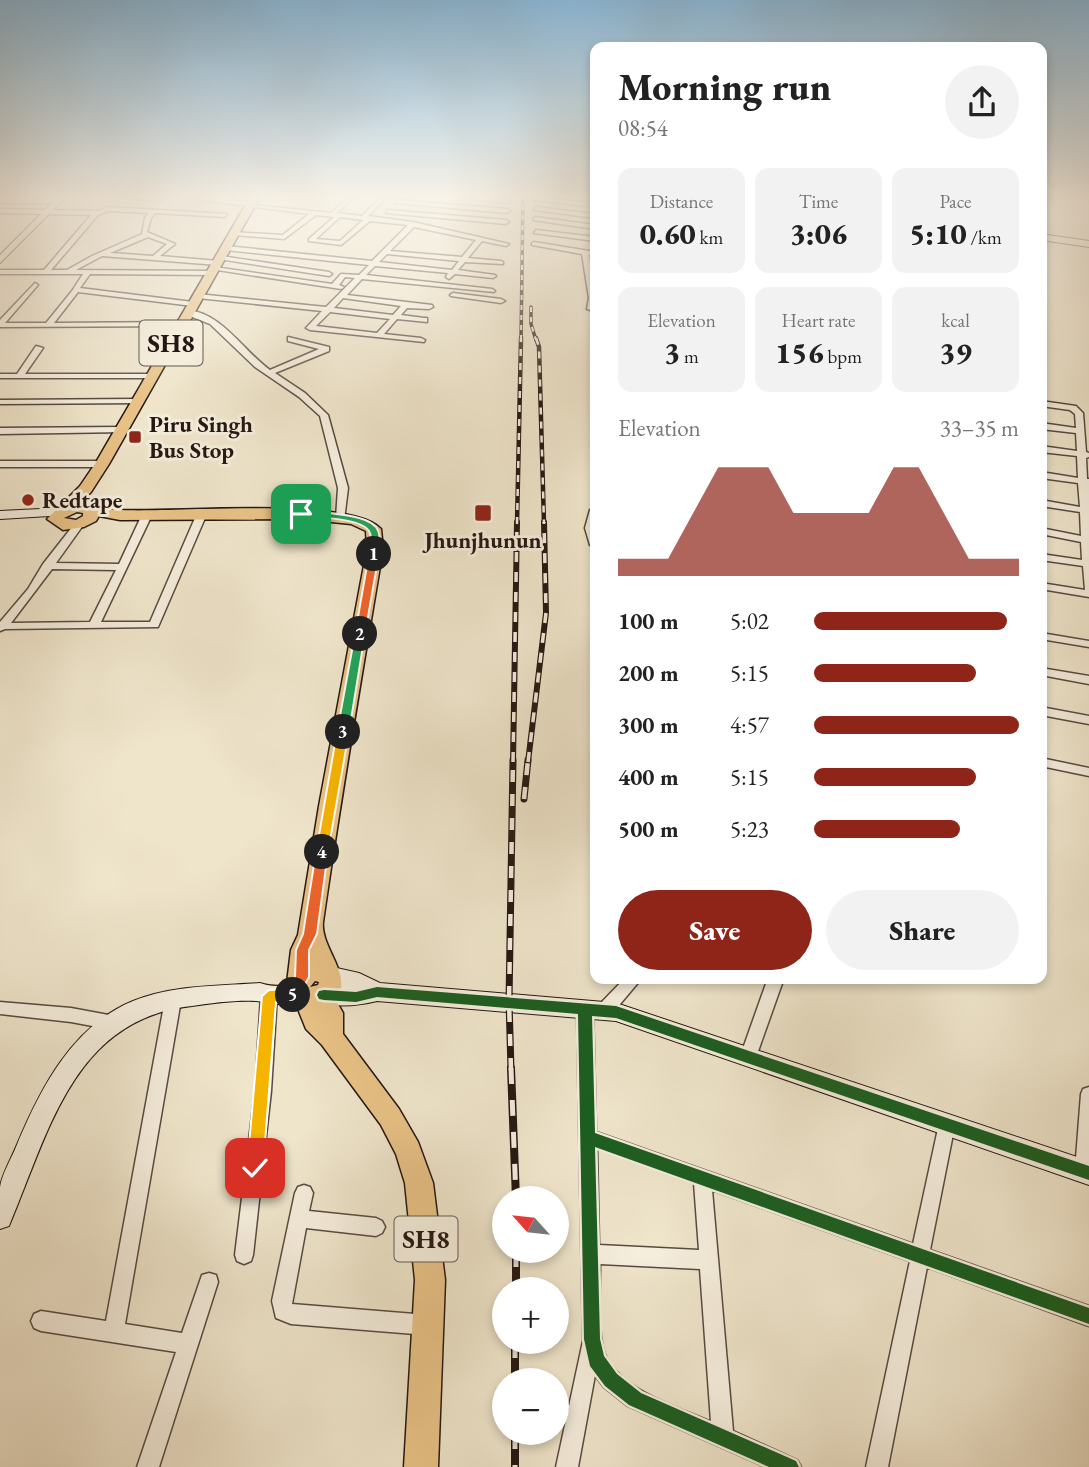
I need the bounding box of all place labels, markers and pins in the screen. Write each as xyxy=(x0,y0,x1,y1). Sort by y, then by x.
place label: Piru Singh Bus Stop xyxy=(149,409,253,465)
marker: Piru Singh Bus Stop xyxy=(127,429,143,445)
pin xyxy=(271,484,331,544)
place label: Redtape xyxy=(42,485,123,515)
marker: Redtape xyxy=(20,492,36,508)
marker: Jhunjhunun xyxy=(473,503,493,523)
place label: Jhunjhunun xyxy=(422,525,542,555)
pin: 1 xyxy=(356,536,392,572)
pin: 2 xyxy=(342,616,378,652)
pin: 3 xyxy=(326,714,360,750)
pin: 4 xyxy=(304,834,340,870)
pin: 5 xyxy=(276,978,310,1012)
pin xyxy=(225,1138,285,1198)

